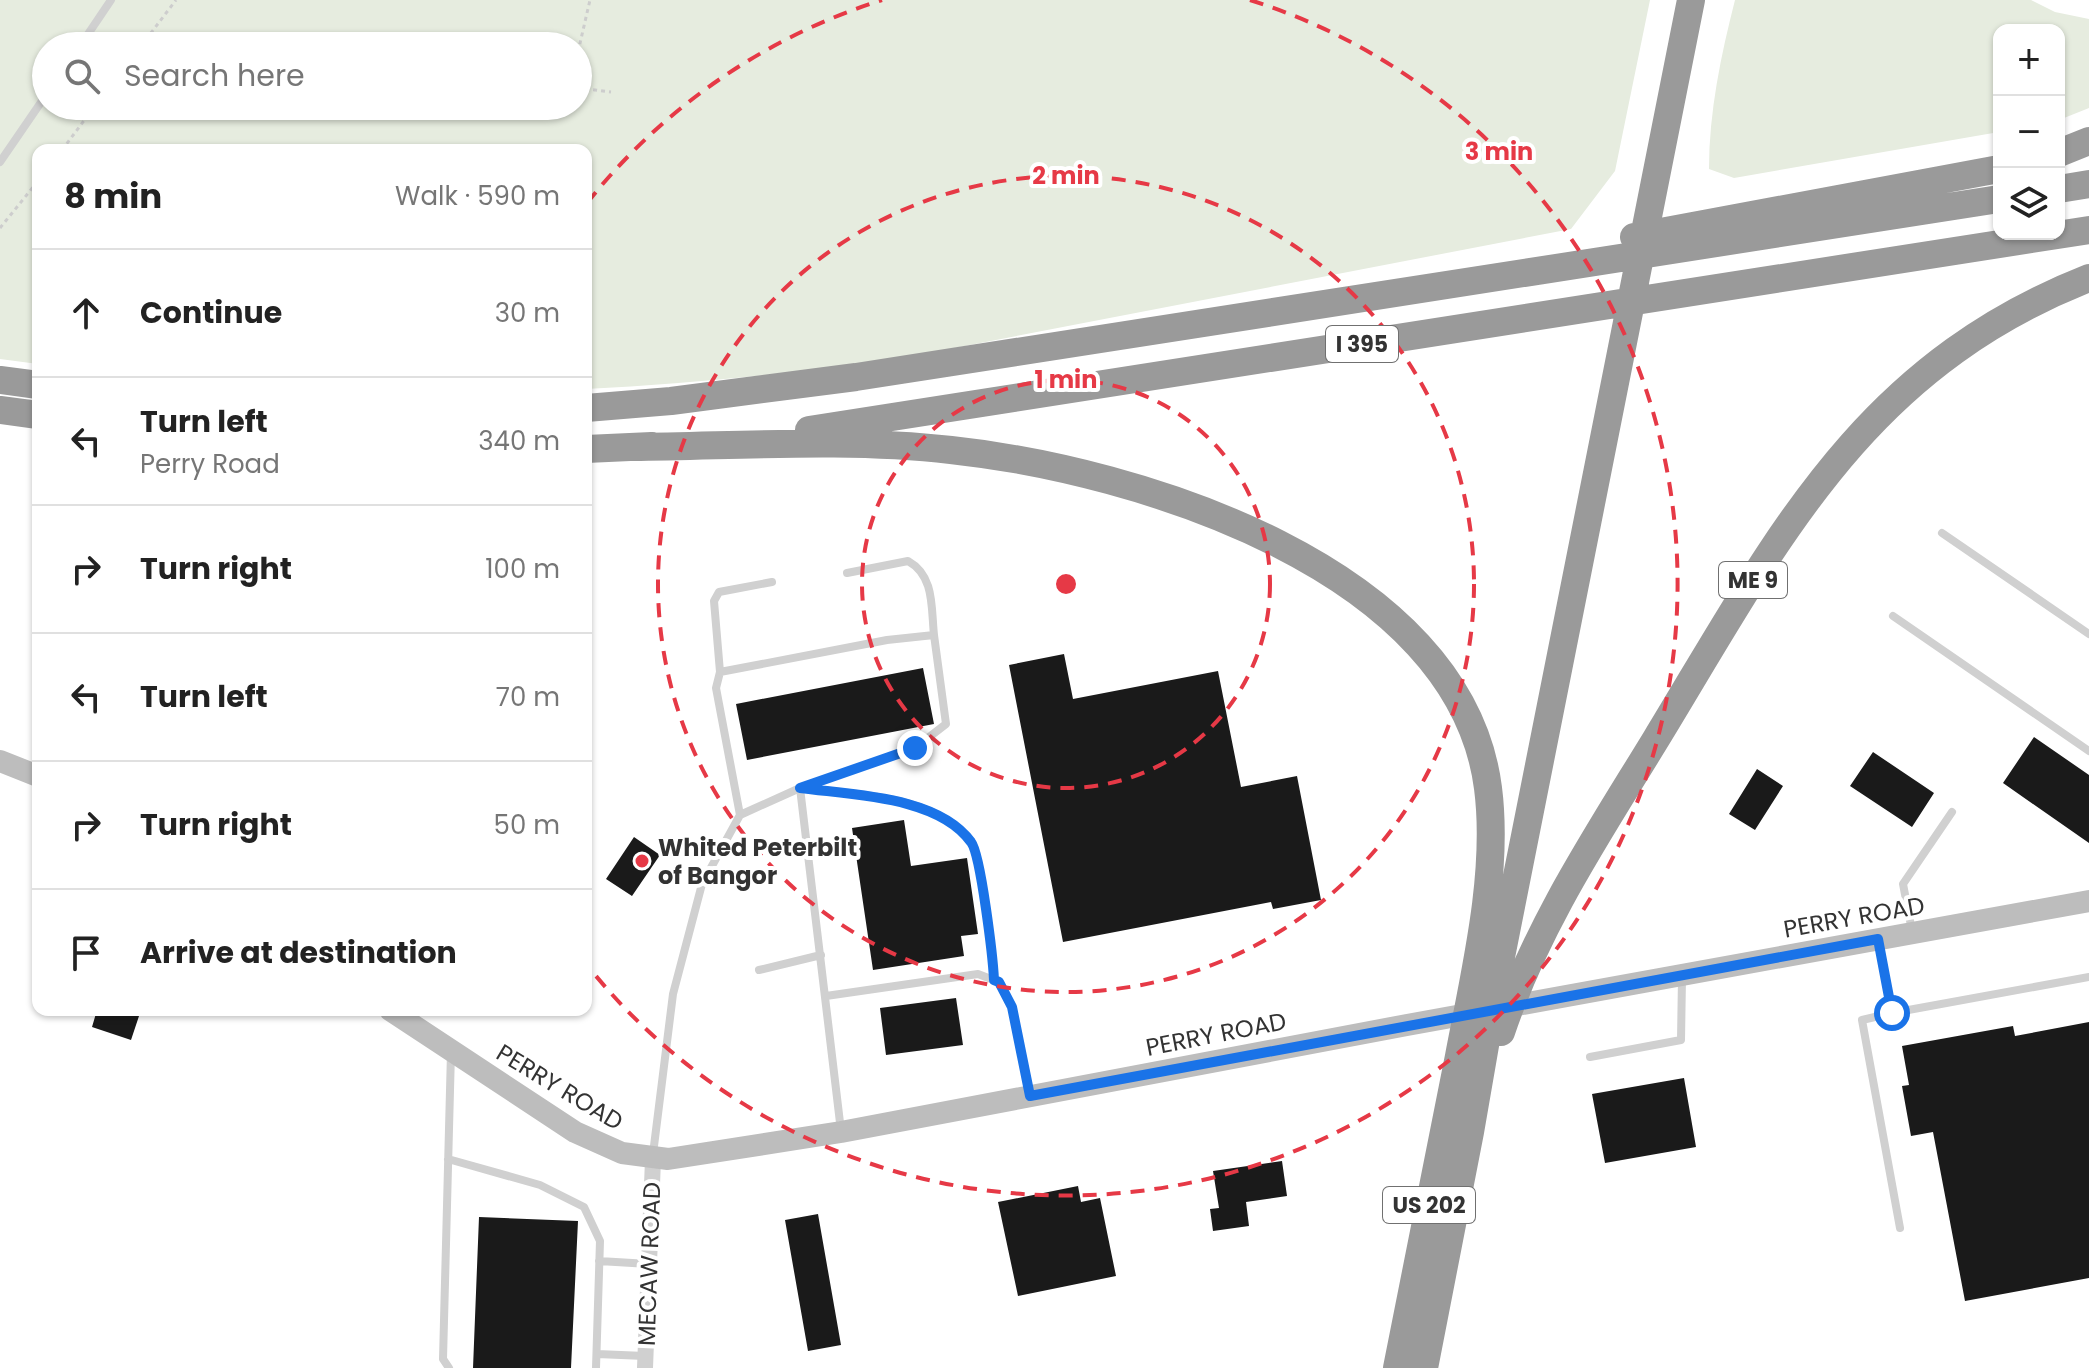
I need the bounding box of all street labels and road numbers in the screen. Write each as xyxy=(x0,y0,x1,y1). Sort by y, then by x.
road number: I 395 xyxy=(1326,326,1398,362)
road number: ME 9 xyxy=(1719,562,1787,598)
street label: PERRY ROAD xyxy=(1781,888,1927,946)
street label: PERRY ROAD xyxy=(1143,1004,1289,1064)
street label: PERRY ROAD xyxy=(490,1036,630,1138)
street label: MECAW ROAD xyxy=(630,1181,668,1347)
road number: US 202 xyxy=(1383,1187,1475,1223)

